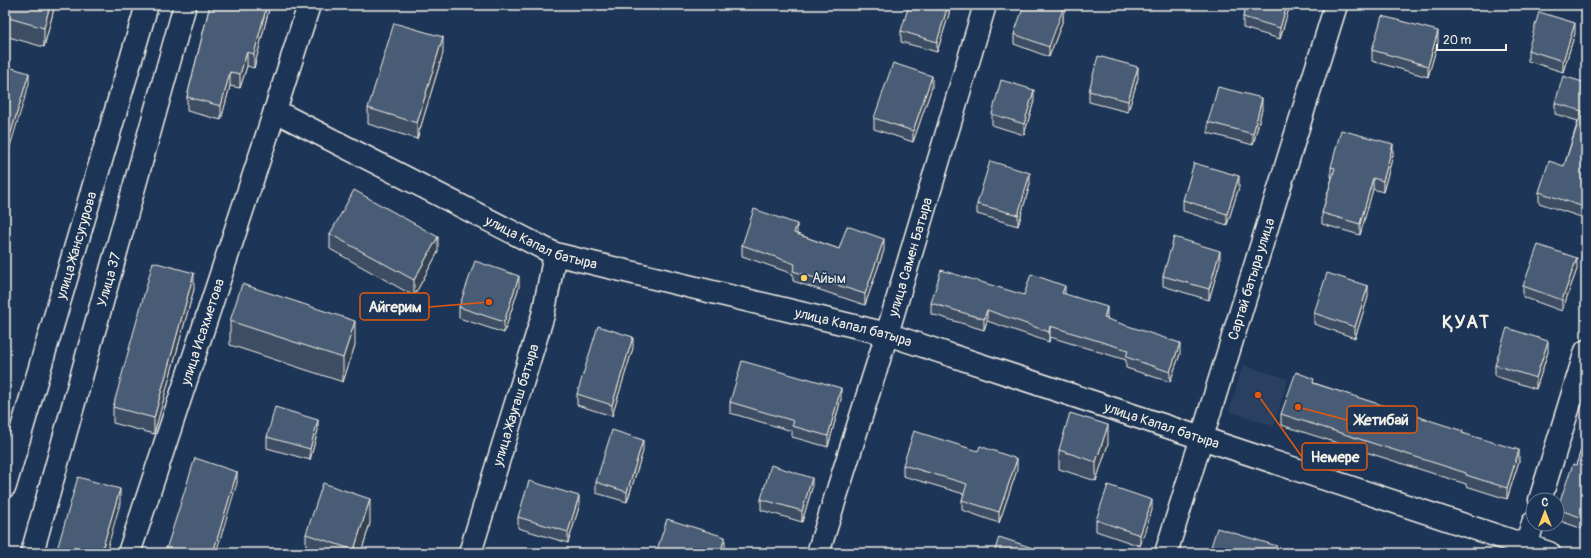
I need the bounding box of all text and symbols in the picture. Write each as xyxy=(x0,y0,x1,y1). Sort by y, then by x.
scale bar xyxy=(1437,26,1506,52)
text: 20 m xyxy=(1443,33,1472,48)
street label: улица Жансугурова xyxy=(52,190,100,302)
street label: улица Самен Батыра xyxy=(884,195,936,319)
street label: улица Капал батыра xyxy=(482,211,599,272)
street label: Сартай батыра улица xyxy=(1224,216,1278,342)
street label: Улица 37 xyxy=(93,250,124,309)
place label: Айым xyxy=(812,270,846,287)
marker: Айым xyxy=(799,273,809,283)
street label: улица Исахметова xyxy=(176,276,228,388)
callout: Айгерим xyxy=(360,293,429,320)
text: Айгерим xyxy=(368,298,422,317)
street label: улица Капал батыра xyxy=(792,303,914,350)
district label: ҚУАТ xyxy=(1442,311,1490,334)
street label: улица Жаугаш батыра xyxy=(488,342,542,469)
street label: улица Капал батыра xyxy=(1101,398,1222,452)
callout: Жетибай xyxy=(1347,406,1417,433)
text: Жетибай xyxy=(1352,411,1409,430)
callout: Немере xyxy=(1302,443,1367,470)
text: Немере xyxy=(1311,448,1360,467)
north arrow xyxy=(1525,492,1565,532)
text: С xyxy=(1542,496,1549,509)

